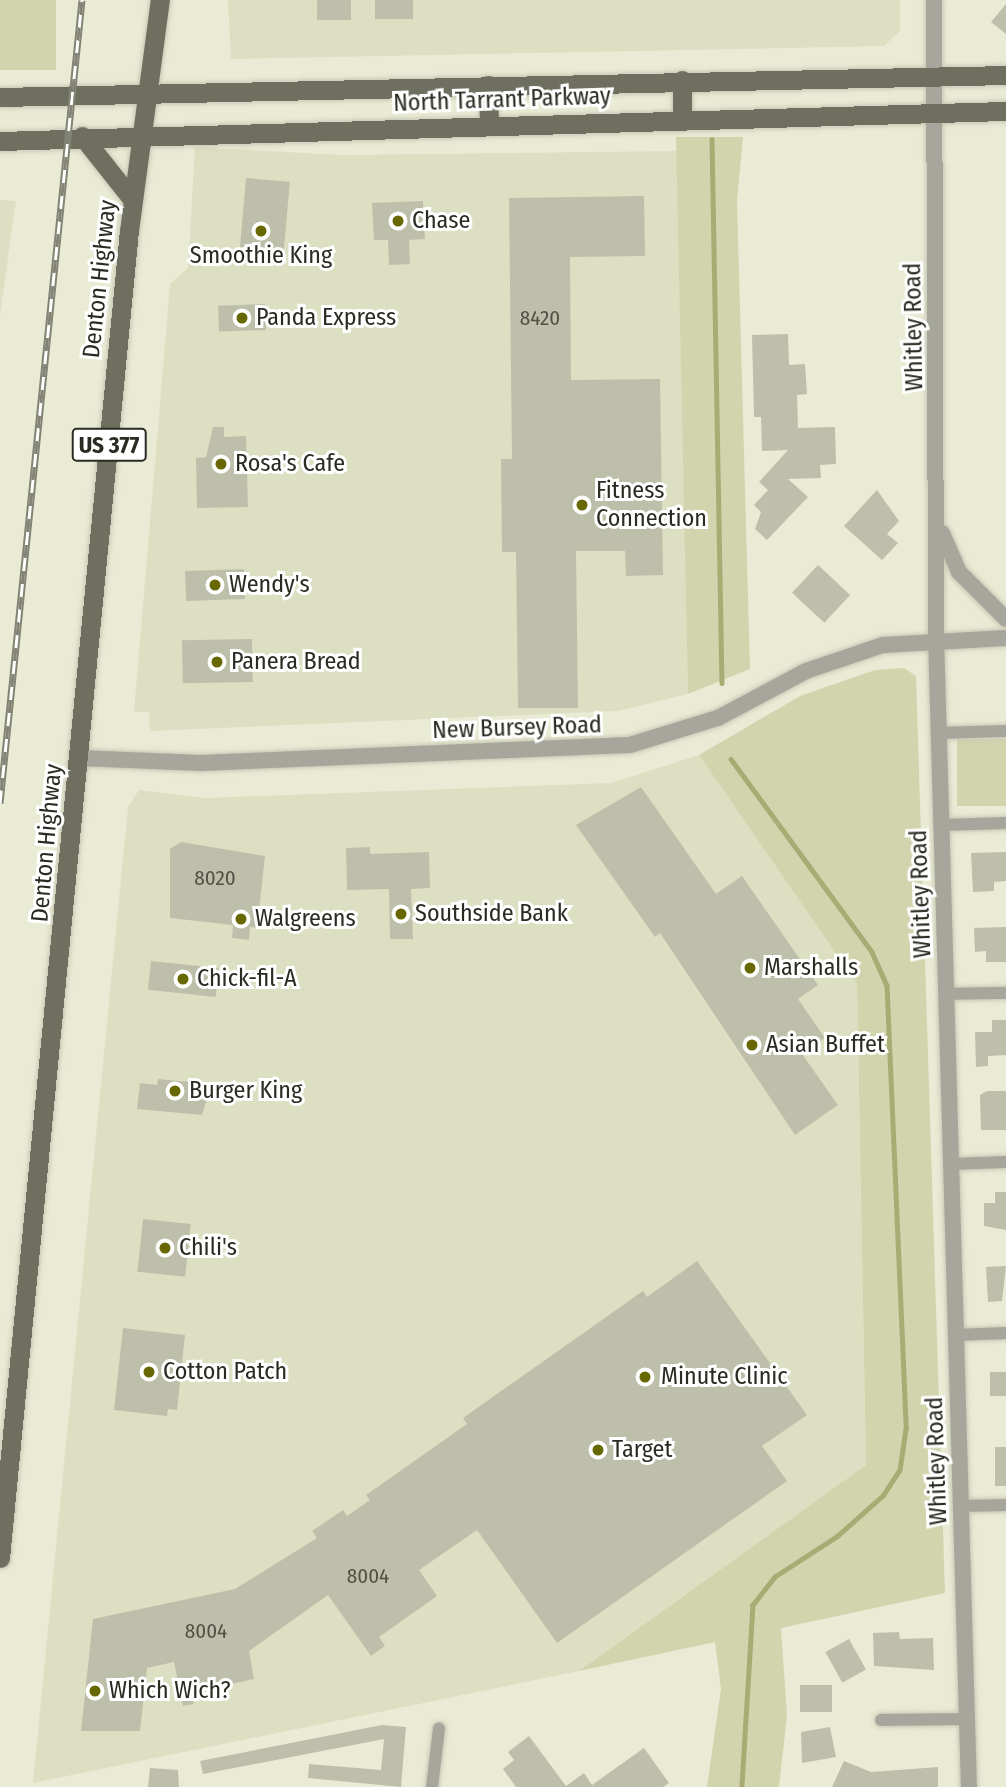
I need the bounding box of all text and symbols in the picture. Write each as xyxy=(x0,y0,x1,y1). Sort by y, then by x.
street label: North Tarrant Parkway xyxy=(393,82,611,118)
street label: Denton Highway xyxy=(77,198,123,360)
place label: Chase xyxy=(412,207,470,235)
marker: Chase xyxy=(390,213,406,229)
marker: Smoothie King xyxy=(253,223,269,239)
place label: Smoothie King xyxy=(190,242,332,270)
street label: Whitley Road xyxy=(898,263,930,391)
place label: Panda Express xyxy=(256,304,396,332)
house number: 8420 xyxy=(520,305,560,331)
marker: Panda Express xyxy=(234,310,250,326)
road number: US 377 xyxy=(70,426,148,464)
place label: Rosa's Cafe xyxy=(235,450,345,478)
marker: Rosa's Cafe xyxy=(213,456,229,472)
place label: Fitness Connection xyxy=(596,477,707,533)
marker: Fitness Connection xyxy=(574,497,590,513)
place label: Wendy's xyxy=(229,571,310,599)
marker: Wendy's xyxy=(207,577,223,593)
place label: Panera Bread xyxy=(231,648,361,676)
marker: Panera Bread xyxy=(209,654,225,670)
street label: New Bursey Road xyxy=(432,711,602,745)
street label: Denton Highway xyxy=(26,763,68,923)
street label: Whitley Road xyxy=(904,829,938,959)
house number: 8020 xyxy=(194,865,236,891)
place label: Southside Bank xyxy=(415,900,568,928)
place label: Walgreens xyxy=(255,905,356,933)
marker: Southside Bank xyxy=(393,906,409,922)
marker: Walgreens xyxy=(233,911,249,927)
place label: Marshalls xyxy=(764,954,858,982)
marker: Marshalls xyxy=(742,960,758,976)
place label: Chick-fil-A xyxy=(197,965,297,993)
marker: Chick-fil-A xyxy=(175,971,191,987)
place label: Asian Buffet xyxy=(766,1031,885,1059)
marker: Asian Buffet xyxy=(744,1037,760,1053)
place label: Burger King xyxy=(189,1077,302,1105)
marker: Burger King xyxy=(167,1083,183,1099)
place label: Chili's xyxy=(179,1234,237,1262)
marker: Chili's xyxy=(157,1240,173,1256)
place label: Cotton Patch xyxy=(163,1358,287,1386)
place label: Minute Clinic xyxy=(661,1363,788,1391)
marker: Cotton Patch xyxy=(141,1364,157,1380)
marker: Minute Clinic xyxy=(635,1367,655,1387)
street label: Whitley Road xyxy=(920,1396,954,1526)
place label: Target xyxy=(612,1436,672,1464)
marker: Target xyxy=(590,1442,606,1458)
house number: 8004 xyxy=(347,1563,389,1589)
house number: 8004 xyxy=(185,1618,227,1644)
place label: Which Wich? xyxy=(109,1677,231,1705)
marker: Which Wich? xyxy=(87,1683,103,1699)

